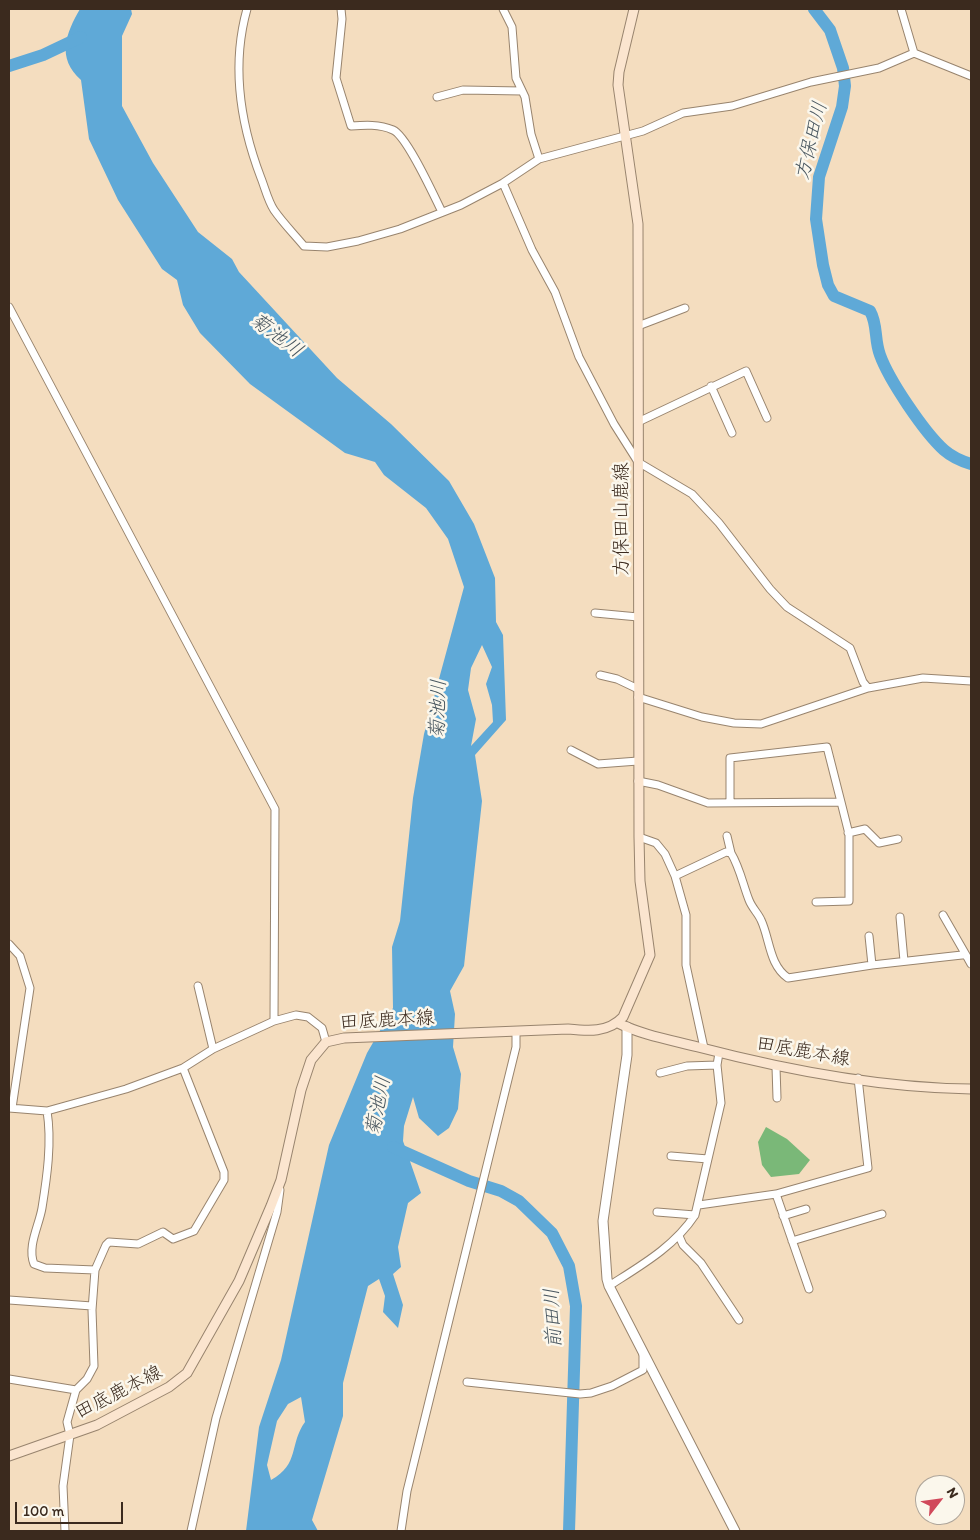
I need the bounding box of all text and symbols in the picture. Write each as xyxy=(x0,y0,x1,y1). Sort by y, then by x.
water label: 方保田川 xyxy=(791,99,833,183)
water label: 菊池川 xyxy=(245,308,307,364)
street label: 方保田山鹿線 xyxy=(611,462,633,576)
water label: 菊池川 xyxy=(426,679,452,739)
street label: 田底鹿本線 xyxy=(339,1007,435,1035)
street label: 田底鹿本線 xyxy=(754,1033,852,1071)
water label: 菊池川 xyxy=(361,1074,397,1138)
water label: 前田川 xyxy=(540,1287,568,1349)
street label: 田底鹿本線 xyxy=(72,1361,166,1425)
north arrow xyxy=(915,1475,965,1525)
text: N xyxy=(943,1484,962,1501)
scale bar xyxy=(18,1492,125,1524)
text: 100 m xyxy=(23,1502,64,1520)

